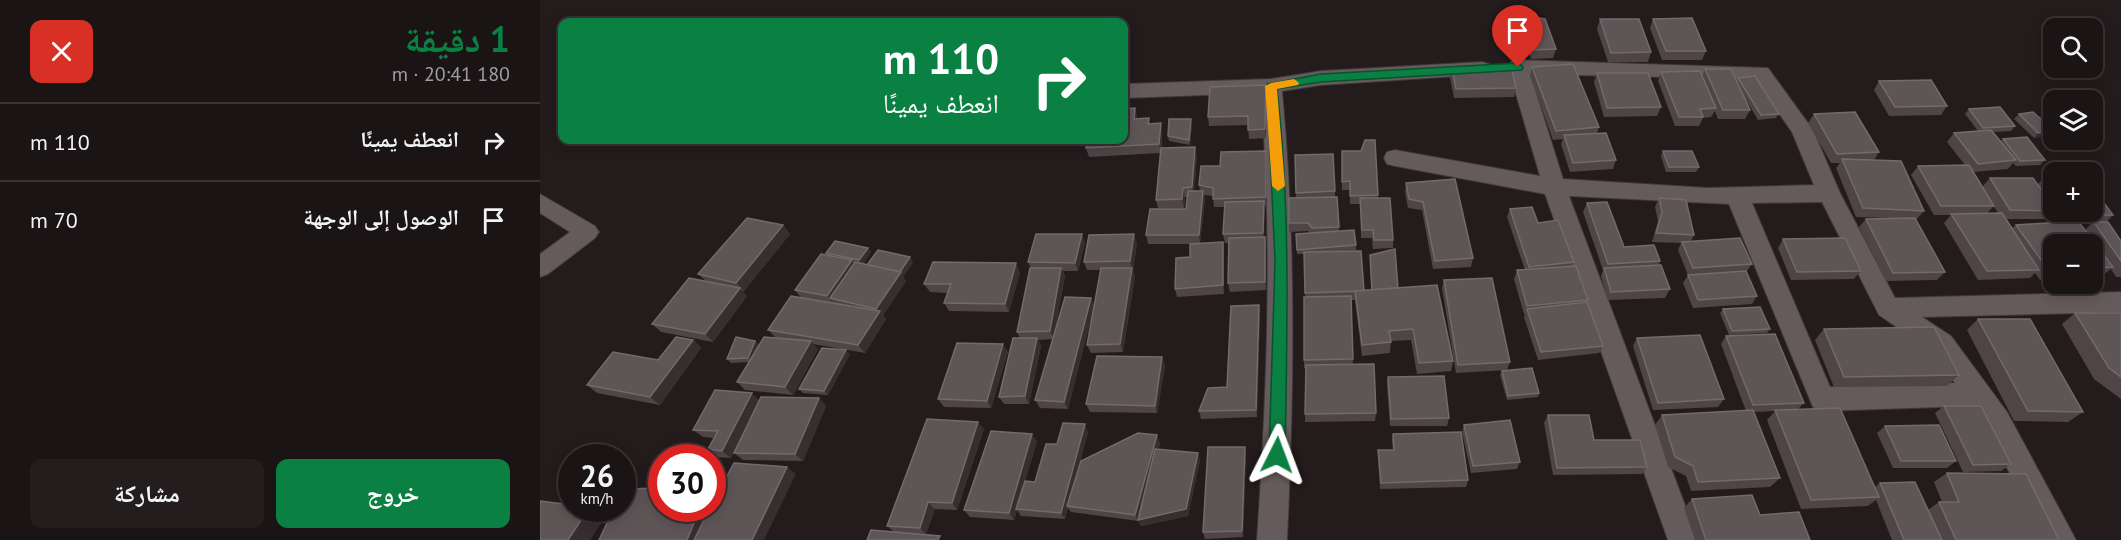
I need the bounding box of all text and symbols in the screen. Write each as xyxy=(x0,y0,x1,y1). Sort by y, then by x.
pin xyxy=(1492,5,1543,67)
icon: arrive xyxy=(1501,14,1534,47)
text: 1 دقيقة xyxy=(405,15,510,62)
map controls xyxy=(2043,18,2103,294)
button: search xyxy=(2043,18,2103,78)
button: close xyxy=(30,20,93,83)
text: 110 m xyxy=(883,31,999,86)
icon: right xyxy=(1020,42,1098,120)
text: 180 m · 20:41 xyxy=(392,61,510,87)
text: انعطف يمينًا xyxy=(883,86,999,120)
button: layers xyxy=(2043,90,2103,150)
text: انعطف يمينًا xyxy=(360,125,459,153)
icon: right xyxy=(477,126,510,159)
text: 110 m xyxy=(30,128,90,156)
button: + xyxy=(2043,162,2103,222)
text: الوصول إلى الوجهة xyxy=(303,203,459,231)
icon: arrive xyxy=(477,204,510,237)
text: 70 m xyxy=(30,206,78,234)
button: − xyxy=(2043,234,2103,294)
position arrow xyxy=(1245,423,1309,487)
speed limit sign: 30 xyxy=(648,444,726,522)
text: 26 xyxy=(580,456,614,495)
button: مشاركة xyxy=(30,459,264,528)
button: خروج xyxy=(276,459,510,528)
text: km/h xyxy=(581,489,613,508)

